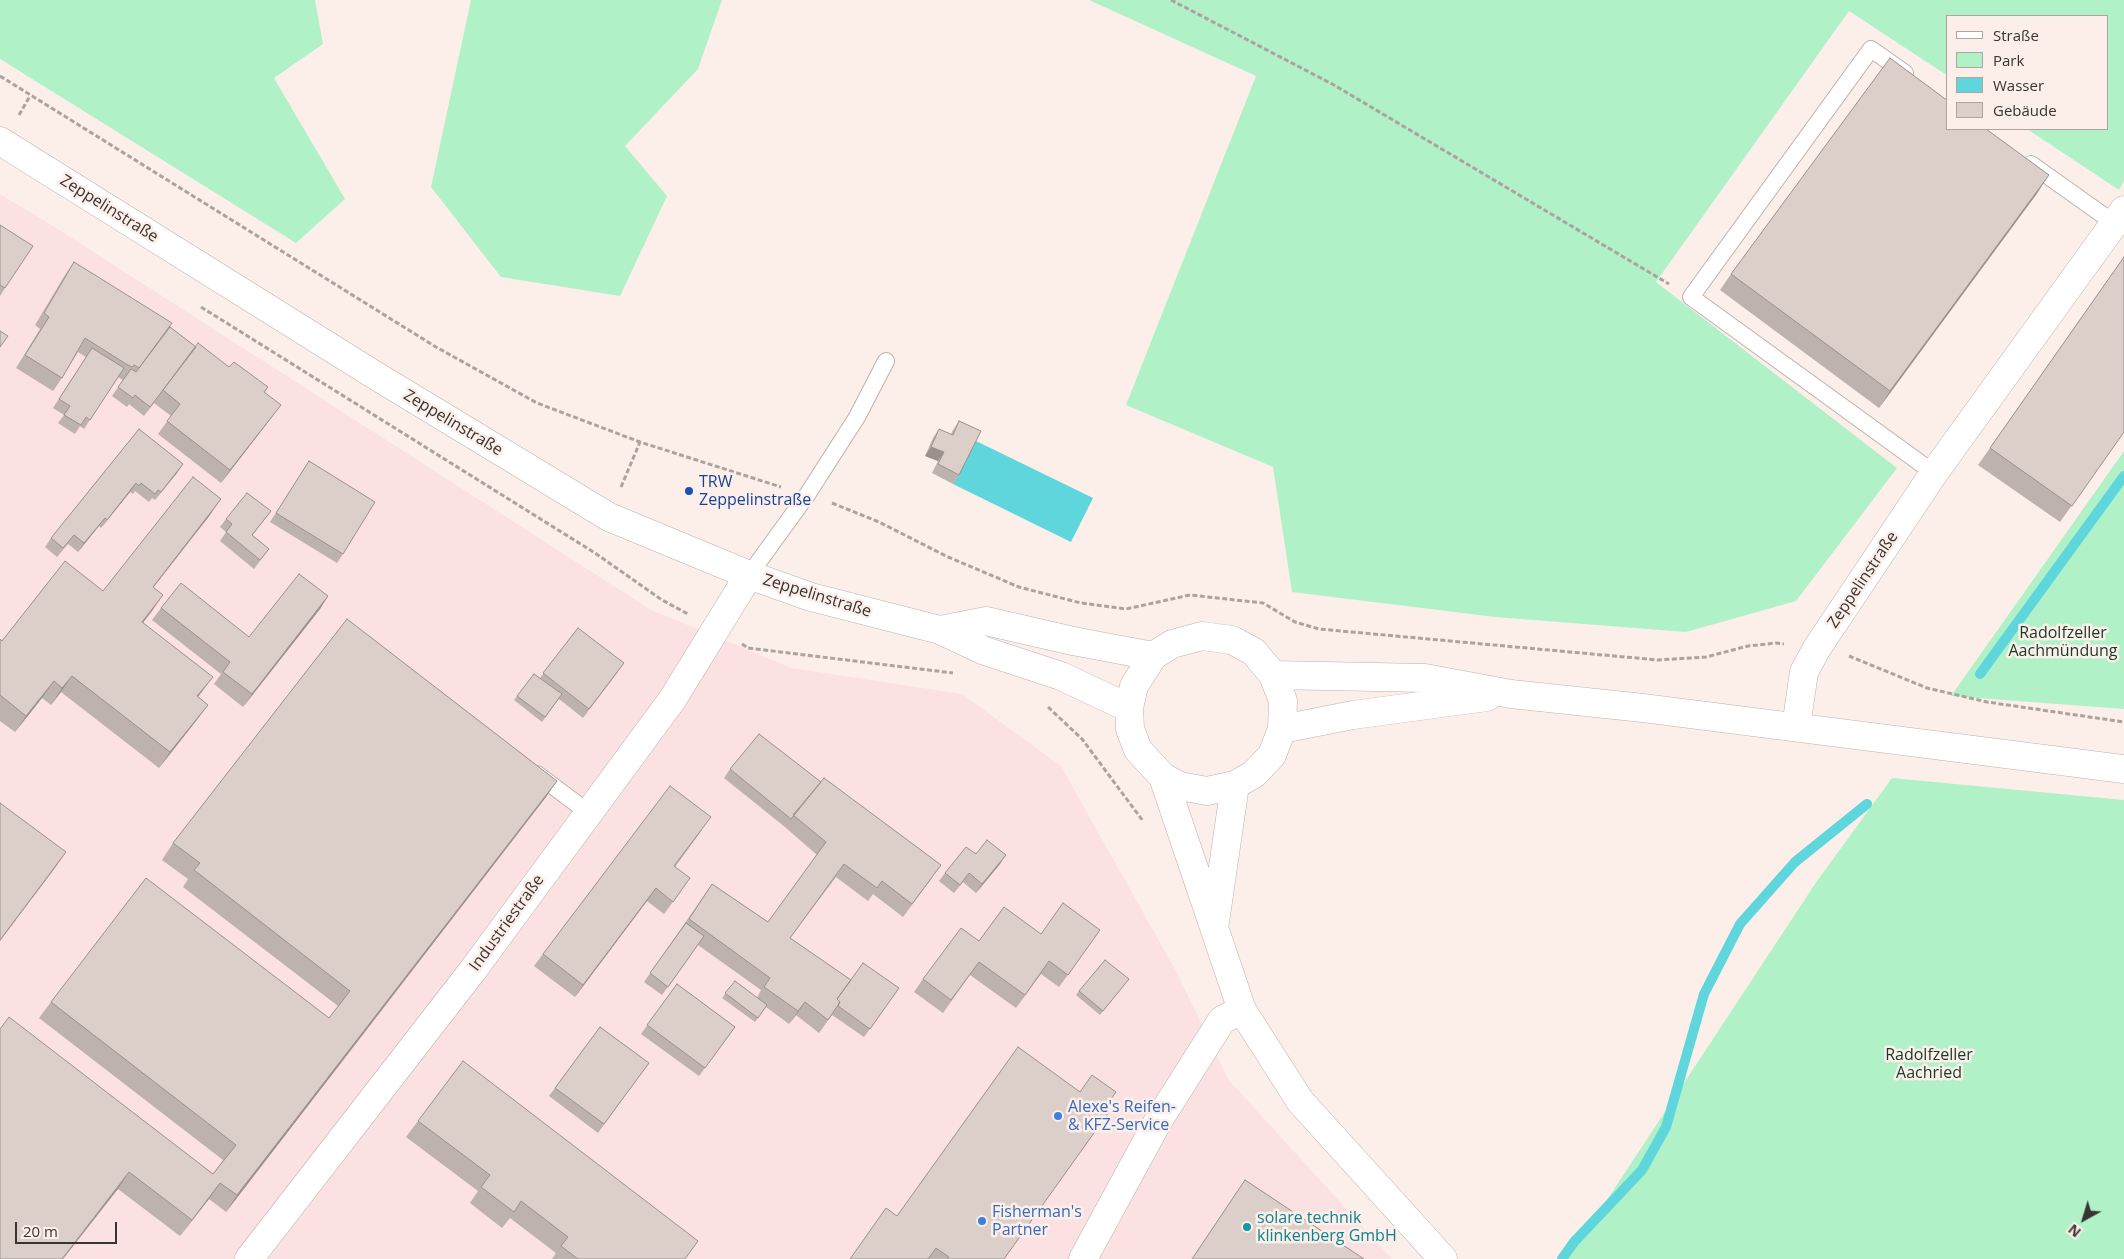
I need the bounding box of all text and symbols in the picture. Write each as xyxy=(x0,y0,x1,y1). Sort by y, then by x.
legend xyxy=(1946,15,2109,130)
text: Straße xyxy=(1993,25,2039,45)
text: Park xyxy=(1993,50,2024,70)
text: Wasser xyxy=(1993,75,2044,95)
text: Gebäude xyxy=(1993,100,2057,120)
street label: Zeppelinstraße xyxy=(56,171,162,247)
street label: Zeppelinstraße xyxy=(400,386,506,460)
place label: TRW Zeppelinstraße xyxy=(699,472,811,510)
marker: TRW Zeppelinstraße xyxy=(683,485,695,497)
street label: Zeppelinstraße xyxy=(1824,528,1902,632)
street label: Zeppelinstraße xyxy=(760,570,874,622)
park label: Radolfzeller Aachmündung xyxy=(2008,623,2118,661)
street label: Industriestraße xyxy=(466,871,548,975)
park label: Radolfzeller Aachried xyxy=(1885,1045,1973,1083)
place label: Alexe's Reifen- & KFZ-Service xyxy=(1068,1097,1176,1135)
marker: Alexe's Reifen- & KFZ-Service xyxy=(1052,1110,1064,1122)
north arrow xyxy=(2059,1194,2109,1244)
place label: Fisherman's Partner xyxy=(992,1202,1082,1240)
place label: solare technik klinkenberg GmbH xyxy=(1257,1208,1397,1246)
scale bar xyxy=(18,1212,120,1244)
marker: Fisherman's Partner xyxy=(976,1215,988,1227)
text: N xyxy=(2064,1220,2085,1242)
text: 20 m xyxy=(23,1221,58,1241)
marker: solare technik klinkenberg GmbH xyxy=(1241,1221,1253,1233)

